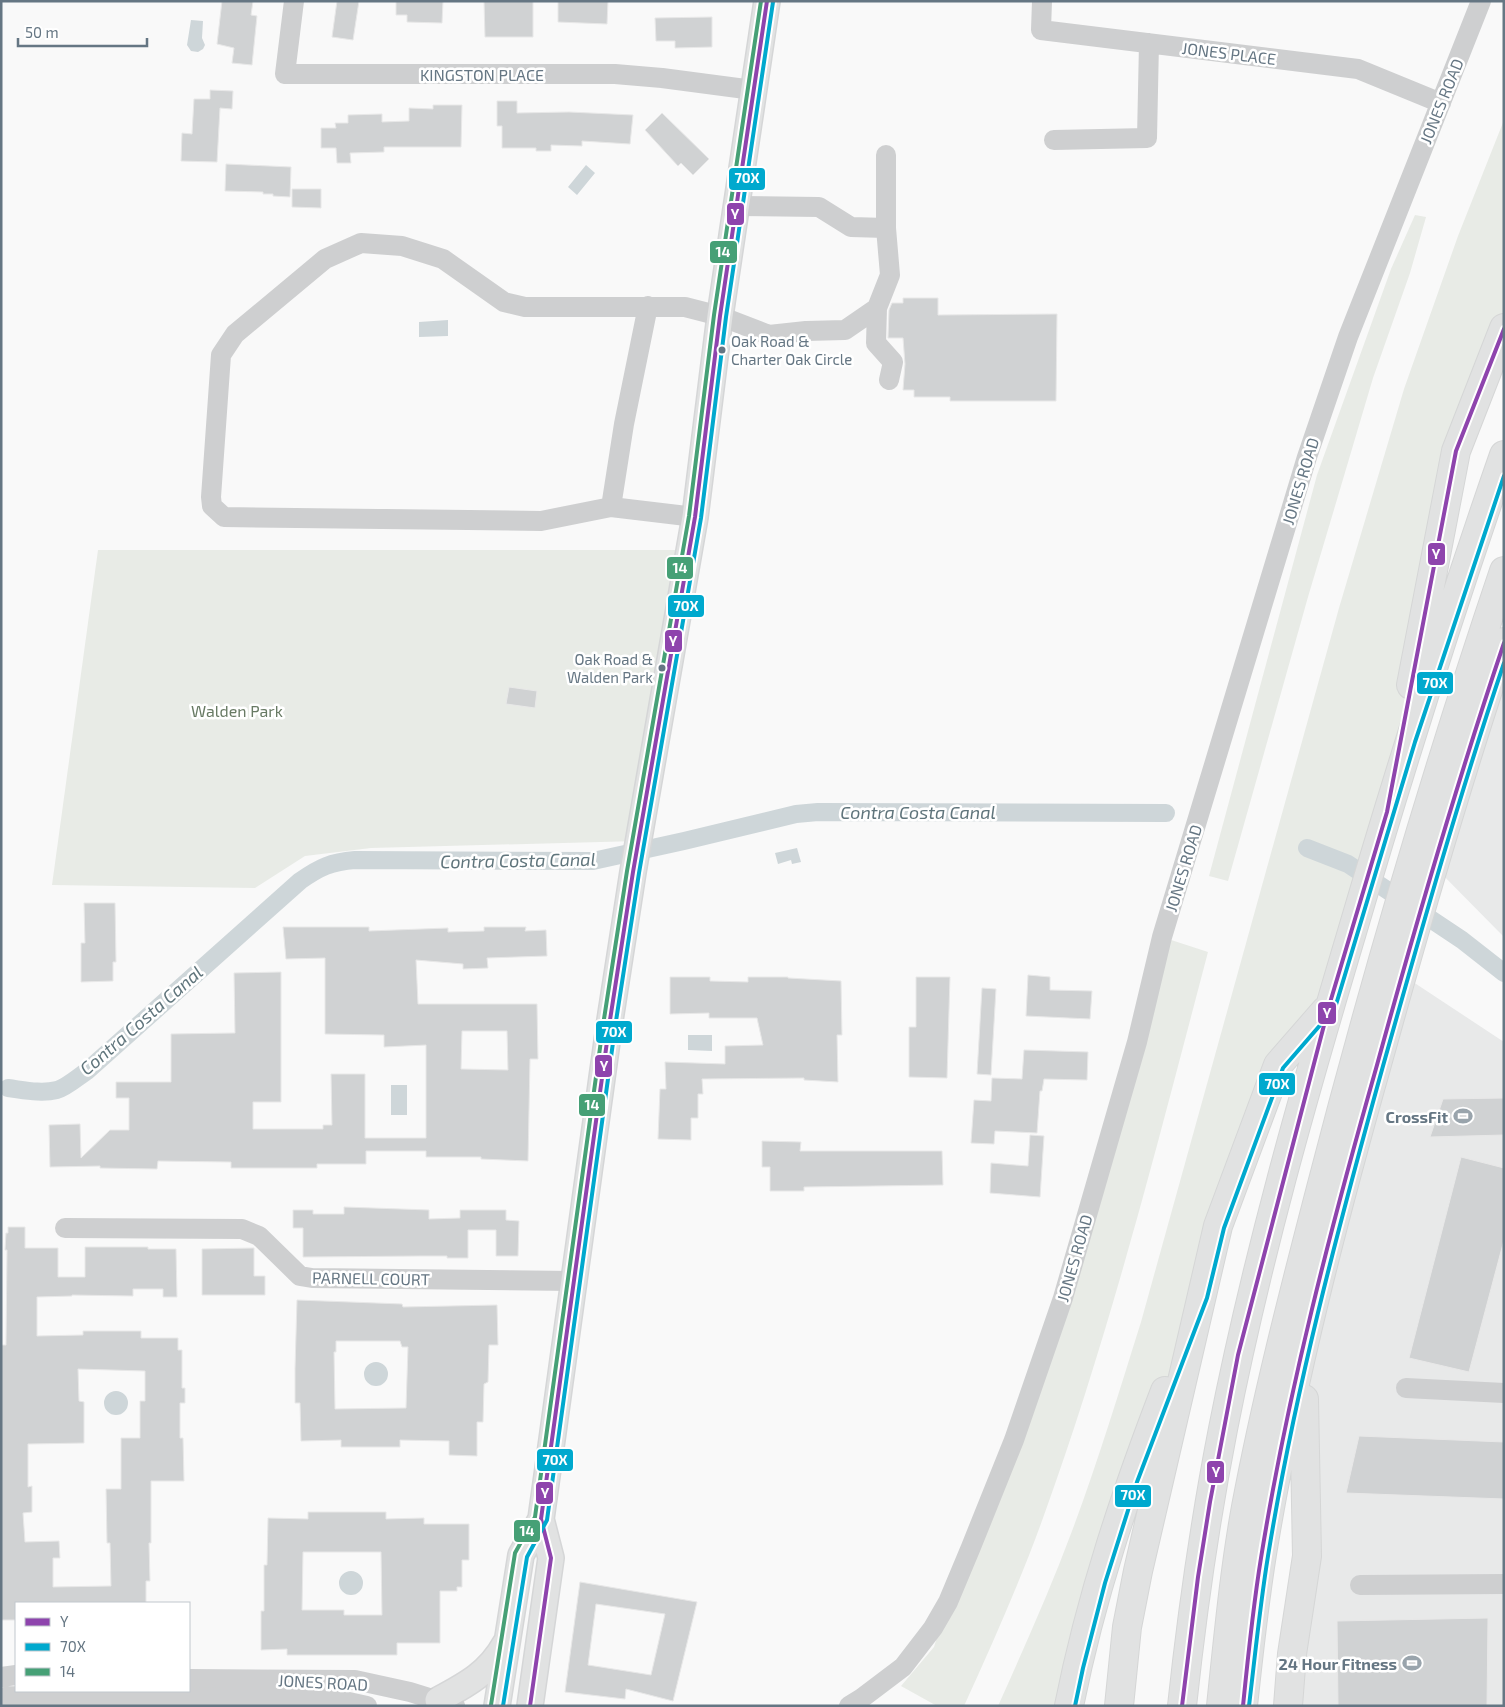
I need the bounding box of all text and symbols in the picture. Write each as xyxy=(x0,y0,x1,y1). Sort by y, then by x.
scale bar xyxy=(18,15,146,47)
text: 50 m xyxy=(25,23,59,41)
street label: JONES PLACE xyxy=(1181,38,1277,68)
street label: JONES ROAD xyxy=(1415,56,1467,146)
street label: KINGSTON PLACE xyxy=(420,65,544,84)
line badge: 70X xyxy=(728,167,766,191)
text: 70X xyxy=(734,169,760,186)
line badge: Y xyxy=(726,202,745,226)
text: Y xyxy=(731,205,740,222)
line badge: 14 xyxy=(709,240,738,264)
text: 14 xyxy=(716,243,731,260)
place label: Oak Road & Charter Oak Circle xyxy=(731,332,852,368)
marker: Oak Road & Charter Oak Circle xyxy=(717,345,727,355)
street label: JONES ROAD xyxy=(1278,435,1322,527)
line badge: Y xyxy=(1427,542,1446,566)
text: Y xyxy=(1432,545,1441,562)
line badge: 14 xyxy=(666,556,694,580)
text: 14 xyxy=(673,559,688,576)
line badge: 70X xyxy=(667,594,705,618)
text: 70X xyxy=(673,597,699,614)
line badge: Y xyxy=(664,629,683,653)
text: Y xyxy=(669,632,678,649)
place label: Oak Road & Walden Park xyxy=(567,650,653,686)
marker: Oak Road & Walden Park xyxy=(657,663,667,673)
line badge: 70X xyxy=(1416,671,1454,695)
text: 70X xyxy=(1422,674,1448,691)
park label: Walden Park xyxy=(191,701,283,720)
water label: Contra Costa Canal xyxy=(840,801,996,823)
street label: JONES ROAD xyxy=(1161,822,1205,914)
water label: Contra Costa Canal xyxy=(440,848,596,872)
water label: Contra Costa Canal xyxy=(75,961,207,1079)
line badge: Y xyxy=(1317,1001,1337,1025)
text: Y xyxy=(1323,1004,1332,1021)
line badge: 70X xyxy=(595,1020,633,1044)
text: 70X xyxy=(601,1023,627,1040)
line badge: Y xyxy=(594,1054,613,1078)
text: Y xyxy=(600,1057,609,1074)
line badge: 70X xyxy=(1258,1072,1296,1096)
text: 70X xyxy=(1264,1075,1290,1092)
line badge: 14 xyxy=(578,1093,606,1117)
text: 14 xyxy=(585,1096,600,1113)
sports icon: CrossFit xyxy=(1452,1105,1474,1127)
place label: CrossFit xyxy=(1386,1107,1448,1126)
street label: JONES ROAD xyxy=(1052,1212,1096,1304)
street label: PARNELL COURT xyxy=(312,1267,430,1289)
line badge: 70X xyxy=(536,1448,574,1472)
text: 70X xyxy=(542,1451,568,1468)
line badge: Y xyxy=(1206,1460,1225,1484)
text: Y xyxy=(1212,1463,1221,1480)
line badge: Y xyxy=(535,1481,554,1505)
text: Y xyxy=(541,1484,550,1501)
line badge: 70X xyxy=(1114,1484,1152,1508)
text: 70X xyxy=(1120,1486,1146,1503)
line badge: 14 xyxy=(513,1519,541,1543)
text: 14 xyxy=(520,1522,535,1539)
legend xyxy=(15,1602,190,1692)
text: Y xyxy=(60,1612,69,1630)
text: 70X xyxy=(60,1637,86,1655)
sports icon: 24 Hour Fitness xyxy=(1401,1652,1423,1674)
place label: 24 Hour Fitness xyxy=(1279,1654,1397,1673)
text: 14 xyxy=(60,1662,75,1680)
street label: JONES ROAD xyxy=(278,1670,368,1694)

